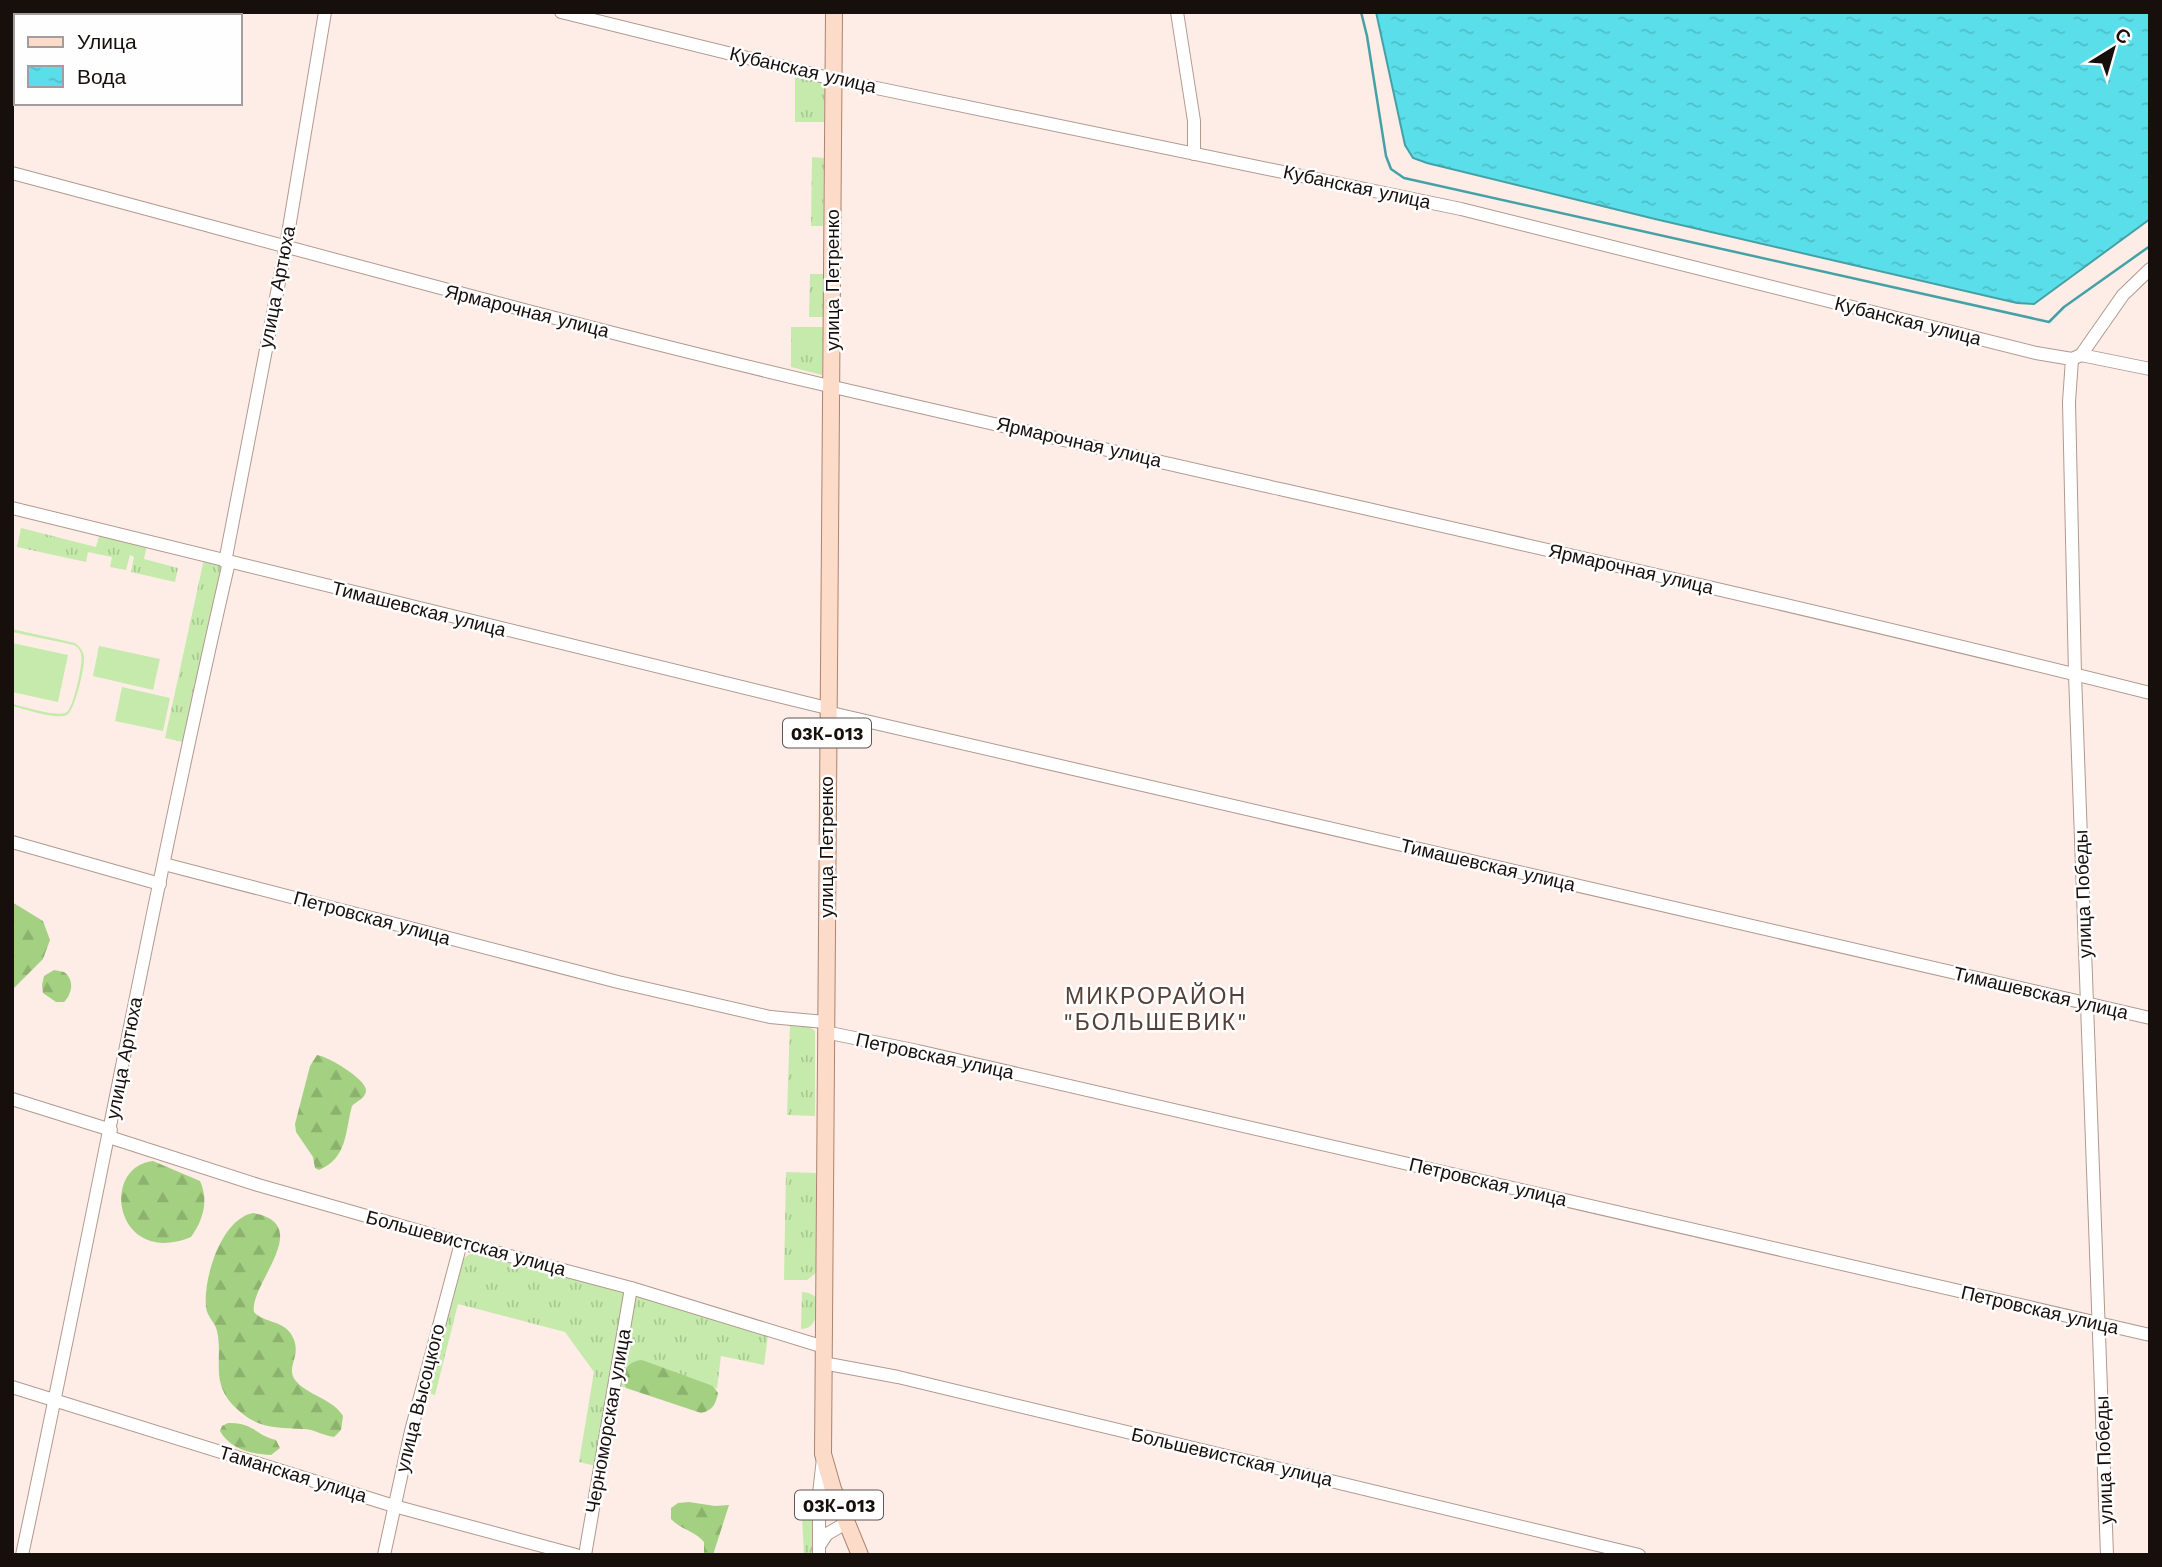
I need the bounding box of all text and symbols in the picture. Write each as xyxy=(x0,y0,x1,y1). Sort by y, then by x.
legend xyxy=(14,14,242,105)
north arrow xyxy=(2078,14,2148,84)
text: С xyxy=(2111,23,2136,49)
text: Улица xyxy=(77,29,137,54)
street label: Кубанская улица xyxy=(727,42,879,98)
text: Вода xyxy=(77,64,126,89)
street label: Кубанская улица xyxy=(1281,160,1433,214)
street label: улица Петренко xyxy=(821,209,844,351)
street label: улица Артюха xyxy=(254,223,300,350)
street label: Ярмарочная улица xyxy=(442,279,612,343)
street label: Кубанская улица xyxy=(1832,292,1984,350)
street label: Ярмарочная улица xyxy=(994,412,1164,472)
street label: Ярмарочная улица xyxy=(1546,539,1716,599)
street label: Тимашевская улица xyxy=(330,576,509,642)
road number: 03К-013 xyxy=(783,718,871,748)
street label: улица Петренко xyxy=(815,776,838,918)
street label: улица Победы xyxy=(2069,829,2097,959)
street label: Тимашевская улица xyxy=(1398,834,1578,896)
street label: Петровская улица xyxy=(291,886,453,950)
street label: Тимашевская улица xyxy=(1951,962,2131,1024)
district label: МИКРОРАЙОН "БОЛЬШЕВИК" xyxy=(1064,982,1248,1036)
street label: улица Артюха xyxy=(101,994,147,1121)
street label: Петровская улица xyxy=(854,1028,1017,1084)
street label: Петровская улица xyxy=(1407,1153,1569,1211)
street label: Большевистская улица xyxy=(364,1205,569,1281)
street label: Петровская улица xyxy=(1959,1281,2121,1339)
street label: улица Высоцкого xyxy=(390,1321,450,1475)
street label: Черноморская улица xyxy=(580,1327,636,1515)
street label: улица Победы xyxy=(2090,1395,2118,1525)
street label: Большевистская улица xyxy=(1129,1423,1335,1491)
street label: Таманская улица xyxy=(216,1441,370,1508)
road number: 03К-013 xyxy=(795,1490,883,1520)

